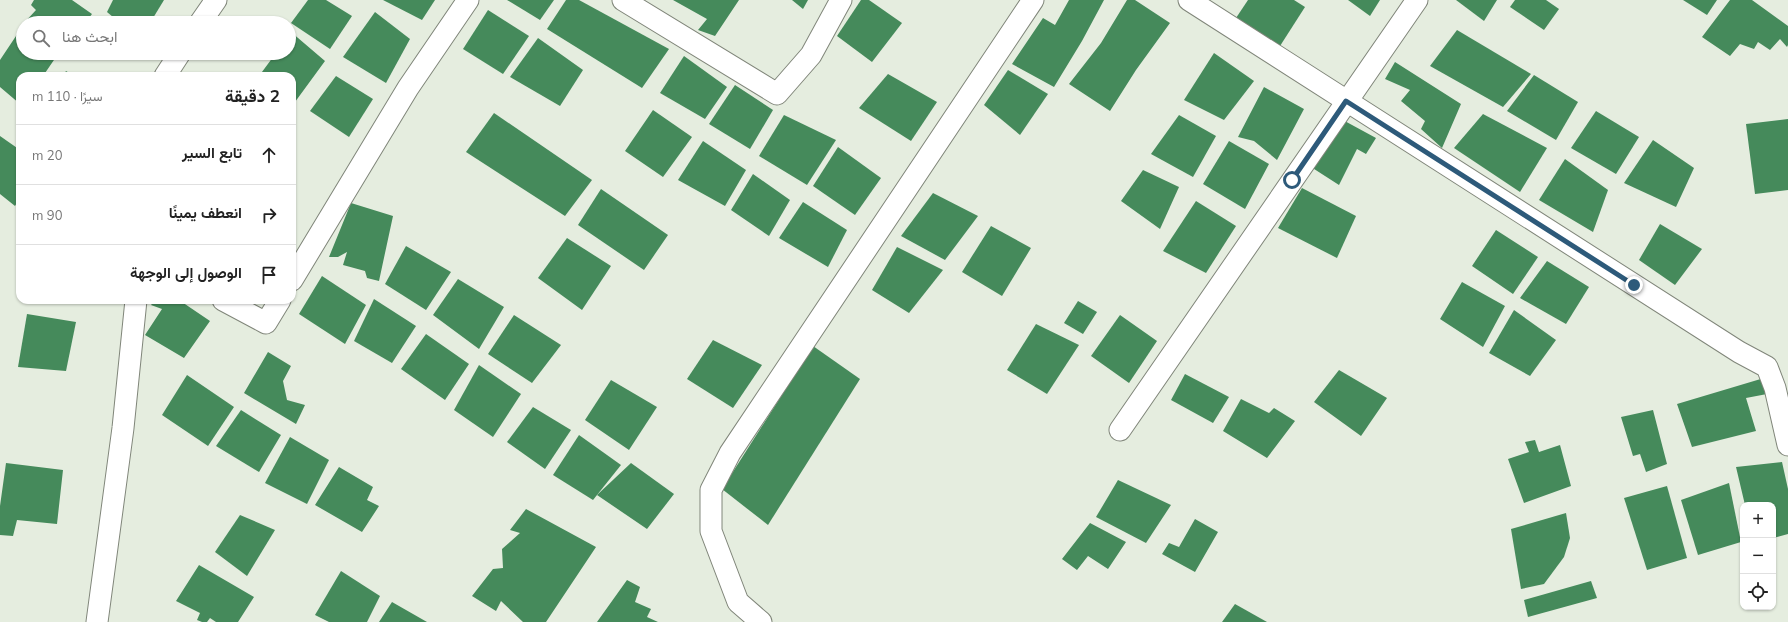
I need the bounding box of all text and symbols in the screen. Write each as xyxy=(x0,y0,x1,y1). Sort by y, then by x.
search box xyxy=(16,16,296,60)
icon: search xyxy=(30,27,52,49)
text: ابحث هنا xyxy=(62,27,117,46)
text: 2 دقيقة xyxy=(225,85,280,106)
text: سيرًا · 110 m xyxy=(32,88,103,104)
text: تابع السير xyxy=(182,143,242,162)
icon: ahead xyxy=(258,144,280,166)
text: 20 m xyxy=(32,147,62,163)
route start xyxy=(1283,171,1301,189)
text: انعطف يمينًا xyxy=(169,203,242,222)
icon: right xyxy=(258,204,280,226)
text: 90 m xyxy=(32,207,62,223)
text: الوصول إلى الوجهة xyxy=(130,263,242,282)
icon: arrive xyxy=(258,264,280,286)
route end xyxy=(1625,276,1643,294)
map controls xyxy=(1740,502,1776,610)
button: + xyxy=(1740,502,1776,538)
button: − xyxy=(1740,538,1776,574)
button: locate xyxy=(1740,574,1776,610)

